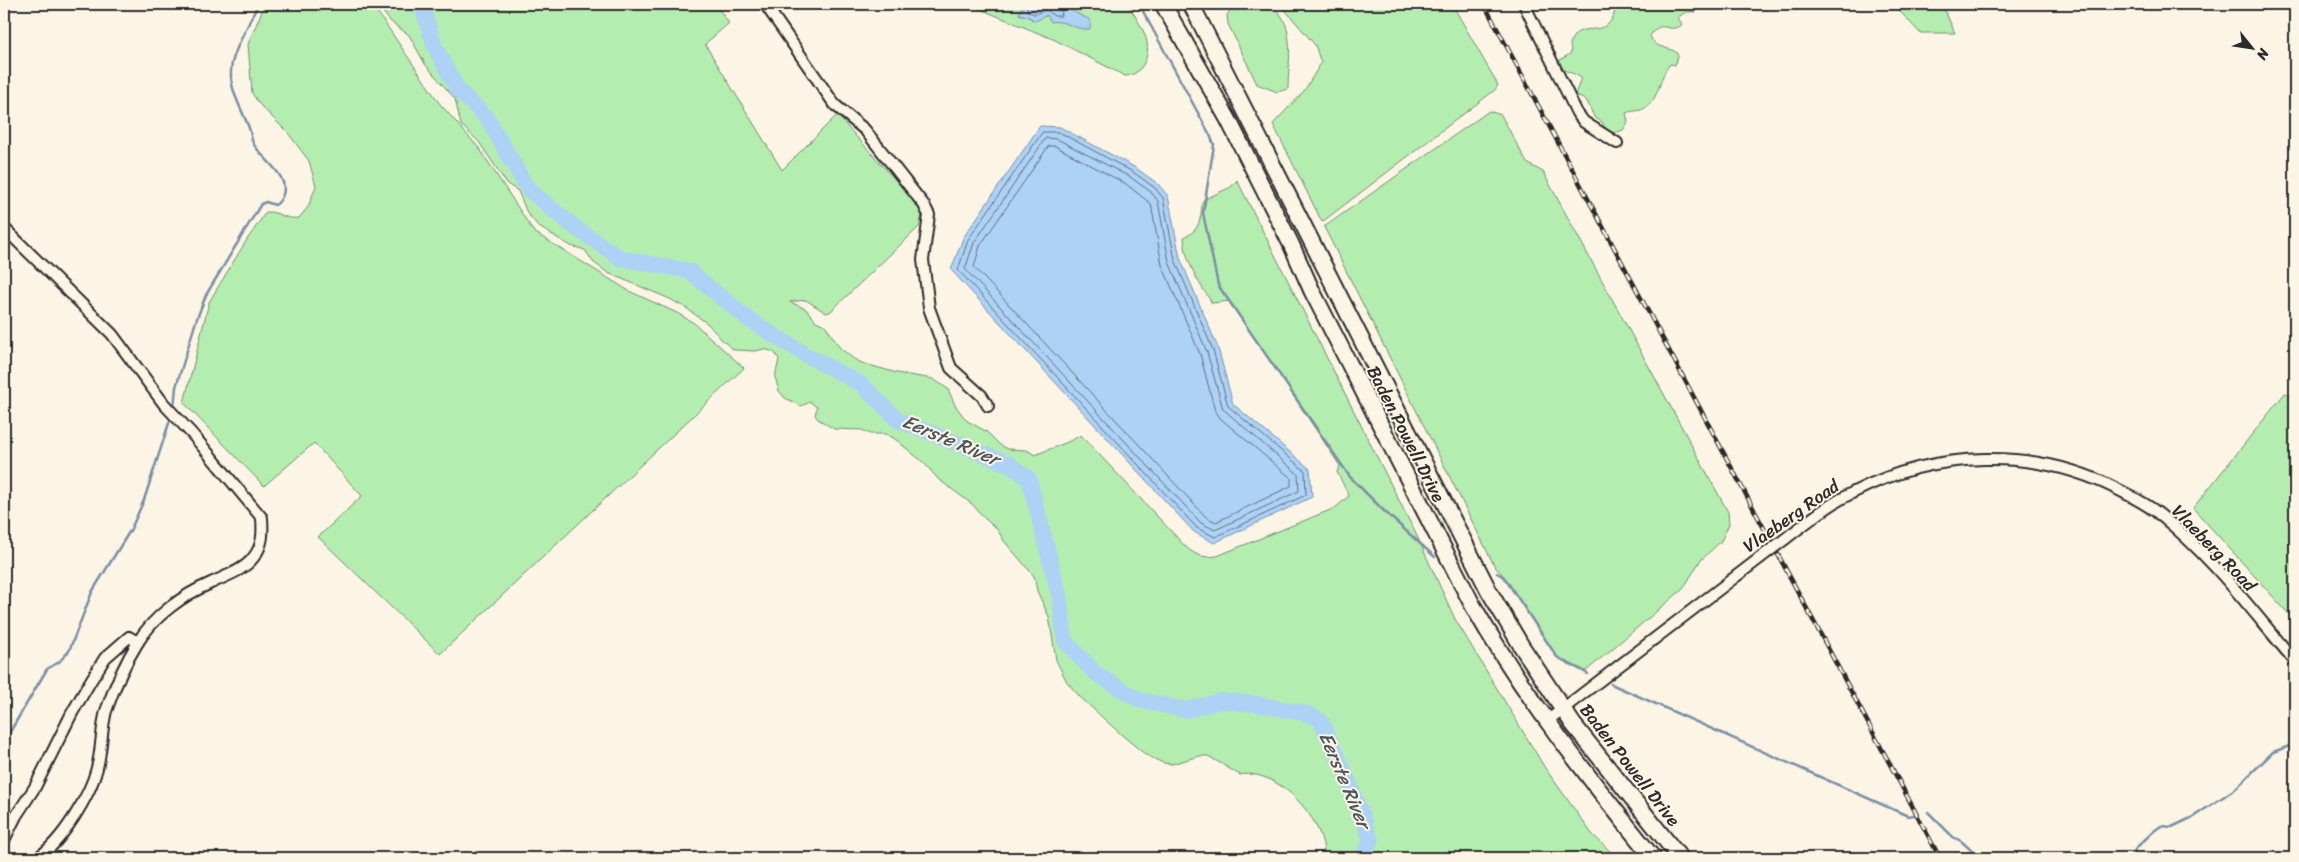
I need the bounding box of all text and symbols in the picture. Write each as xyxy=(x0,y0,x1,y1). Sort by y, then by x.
north arrow xyxy=(2226,22,2276,72)
text: N xyxy=(2249,43,2277,65)
street label: Baden Powell Drive xyxy=(1358,360,1454,508)
water label: Eerste River xyxy=(897,405,1008,476)
street label: Vlaeberg Road xyxy=(1736,470,1847,561)
street label: Vlaeberg Road xyxy=(2164,497,2266,601)
street label: Baden Powell Drive xyxy=(1571,696,1689,834)
water label: Eerste River xyxy=(1310,726,1381,837)

